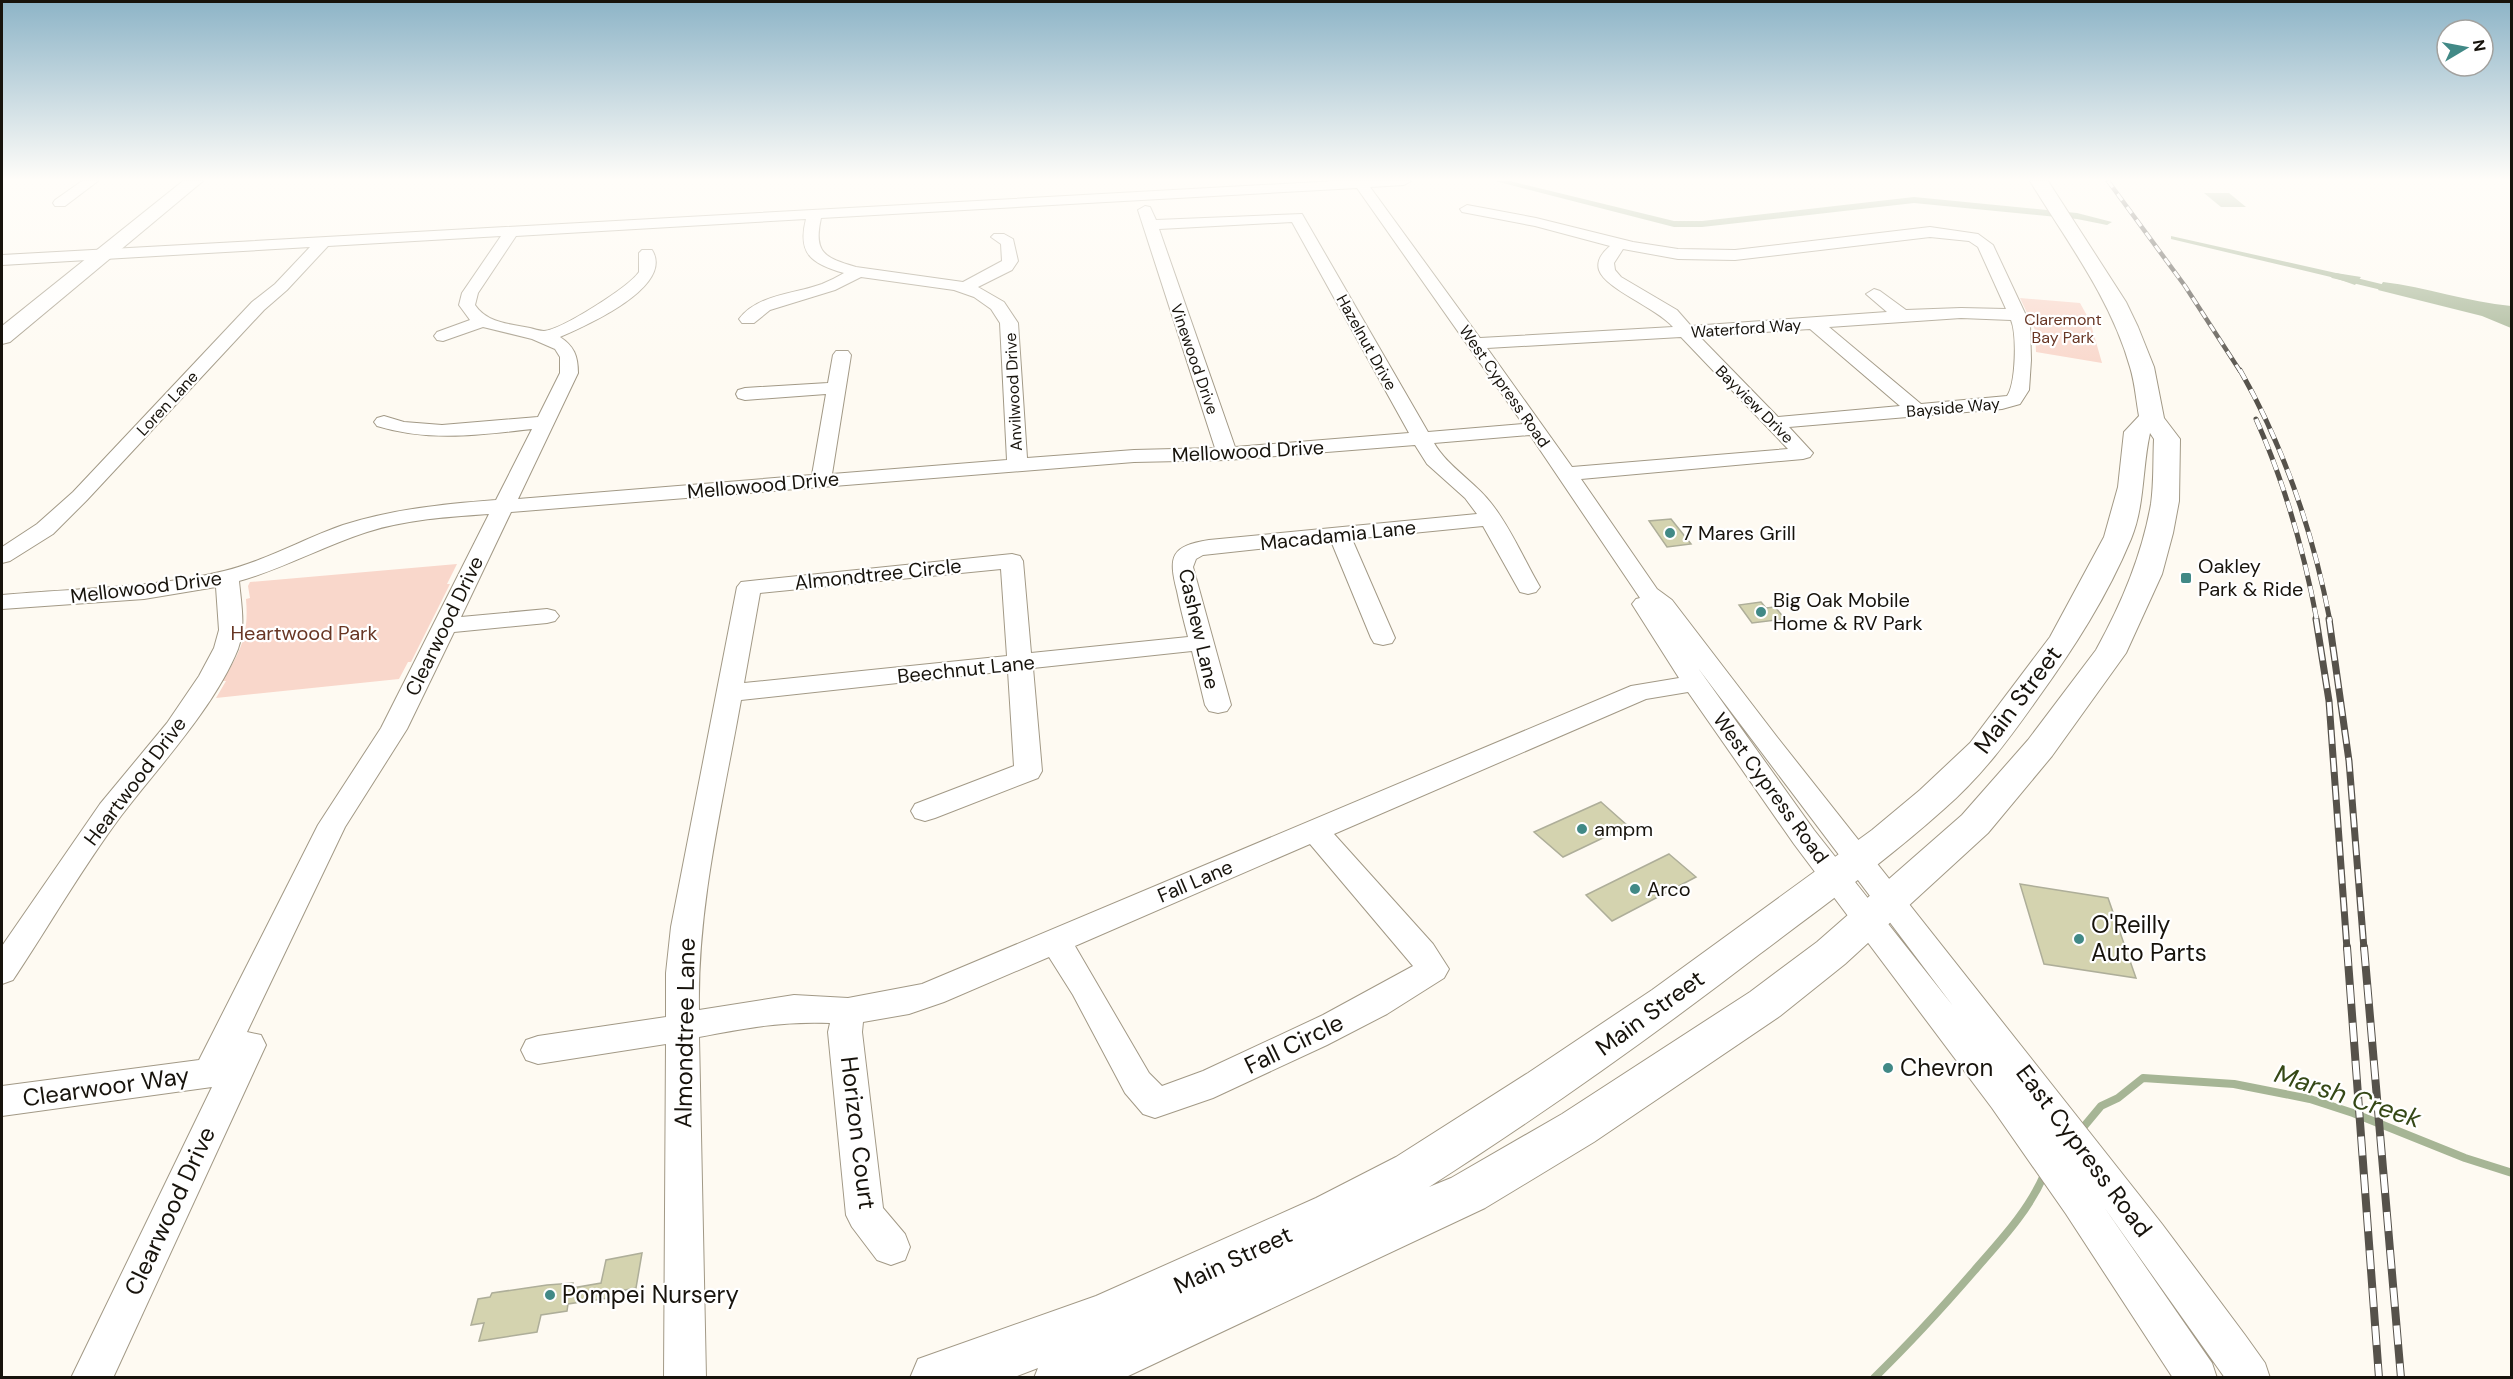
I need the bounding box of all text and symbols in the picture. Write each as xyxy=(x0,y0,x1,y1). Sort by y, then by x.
north arrow xyxy=(2435,18,2495,78)
text: N xyxy=(2468,38,2491,53)
street label: Hazelnut Drive xyxy=(1332,291,1402,394)
street label: Vinewood Drive xyxy=(1166,301,1223,417)
park label: Claremont Bay Park xyxy=(2024,309,2102,348)
street label: Waterford Way xyxy=(1690,314,1802,343)
street label: West Cypress Road xyxy=(1455,321,1555,452)
street label: Anvilwood Drive xyxy=(1000,332,1027,452)
street label: Bayview Drive xyxy=(1711,361,1798,448)
street label: Loren Lane xyxy=(132,367,203,440)
street label: Bayside Way xyxy=(1905,393,2001,422)
street label: Mellowood Drive xyxy=(1171,434,1325,468)
street label: Mellowood Drive xyxy=(686,465,840,505)
street label: Macadamia Lane xyxy=(1259,514,1417,556)
place label: 7 Mares Grill xyxy=(1682,520,1796,546)
marker: 7 Mares Grill xyxy=(1663,526,1677,540)
street label: Clearwood Drive xyxy=(399,552,489,700)
street label: Almondtree Circle xyxy=(793,552,963,596)
place label: Oakley Park & Ride xyxy=(2198,553,2303,602)
street label: Mellowood Drive xyxy=(69,565,223,609)
street label: Cashew Lane xyxy=(1173,566,1225,692)
marker: Oakley Park & Ride xyxy=(2179,571,2193,585)
place label: Big Oak Mobile Home & RV Park xyxy=(1773,587,1922,636)
marker: Big Oak Mobile Home & RV Park xyxy=(1754,605,1768,619)
park label: Heartwood Park xyxy=(230,620,378,646)
street label: Main Street xyxy=(1967,640,2068,760)
street label: Beechnut Lane xyxy=(896,649,1036,689)
street label: West Cypress Road xyxy=(1707,707,1835,869)
street label: Heartwood Drive xyxy=(78,711,192,851)
place label: ampm xyxy=(1594,816,1653,842)
marker: ampm xyxy=(1575,822,1589,836)
street label: Fall Lane xyxy=(1153,854,1237,908)
place label: Arco xyxy=(1647,876,1691,902)
marker: Arco xyxy=(1628,882,1642,896)
place label: O'Reilly Auto Parts xyxy=(2091,909,2207,968)
marker: O'Reilly Auto Parts xyxy=(2072,932,2086,946)
street label: Almondtree Lane xyxy=(667,938,702,1128)
street label: Main Street xyxy=(1589,963,1710,1063)
street label: Fall Circle xyxy=(1239,1006,1348,1081)
place label: Chevron xyxy=(1900,1052,1993,1083)
street label: Horizon Court xyxy=(834,1055,883,1211)
water label: Marsh Creek xyxy=(2270,1056,2426,1136)
street label: East Cypress Road xyxy=(2009,1058,2159,1243)
street label: Clearwoor Way xyxy=(21,1059,191,1114)
marker: Chevron xyxy=(1881,1061,1895,1075)
street label: Clearwood Drive xyxy=(117,1121,222,1300)
street label: Main Street xyxy=(1169,1219,1297,1300)
place label: Pompei Nursery xyxy=(562,1279,739,1310)
marker: Pompei Nursery xyxy=(543,1288,557,1302)

